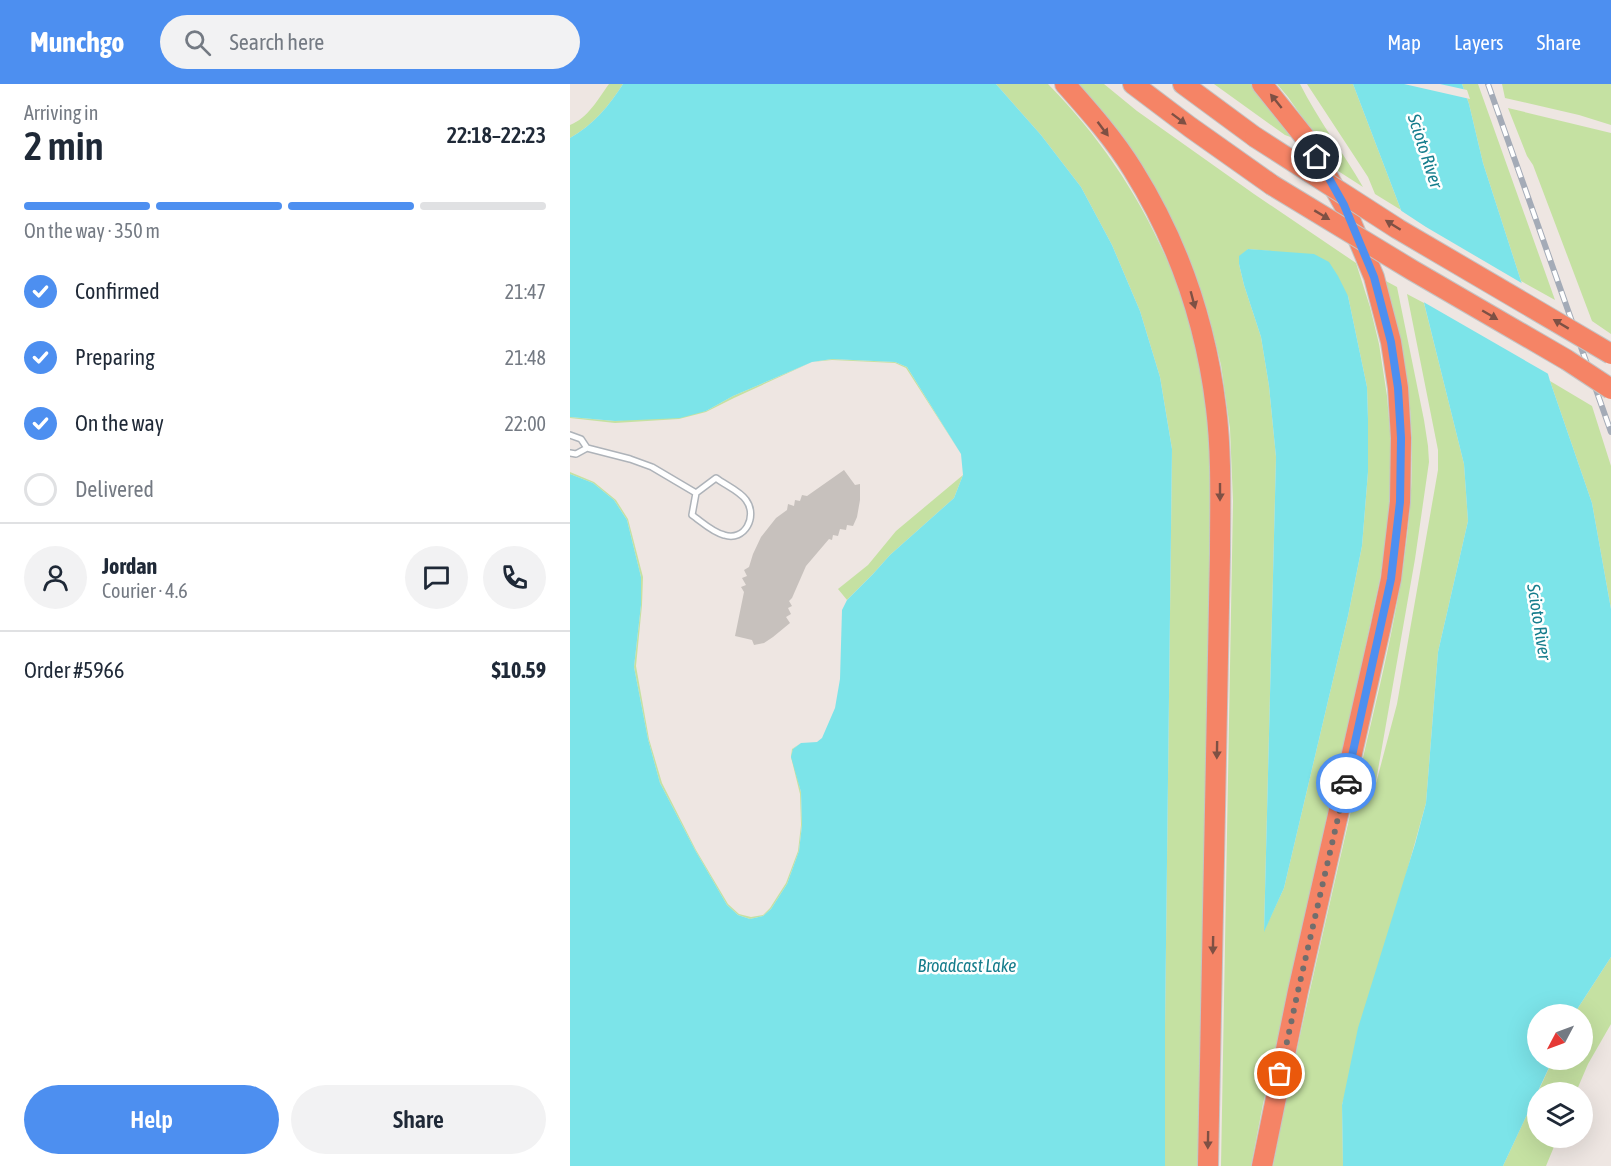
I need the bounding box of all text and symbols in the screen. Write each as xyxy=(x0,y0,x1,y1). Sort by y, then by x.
search box xyxy=(160,15,580,69)
text: Munchgo xyxy=(30,26,124,58)
icon: search xyxy=(181,26,214,59)
text: Search here xyxy=(229,29,324,55)
text: Map xyxy=(1387,30,1421,54)
text: Layers xyxy=(1454,30,1504,54)
text: Share xyxy=(1537,30,1581,54)
one-way arrow xyxy=(1270,93,1283,109)
text: Arriving in xyxy=(24,101,98,124)
water label: Scioto River xyxy=(1403,110,1448,191)
one-way arrow xyxy=(1172,113,1187,125)
one-way arrow xyxy=(1096,121,1108,136)
text: 22:18–22:23 xyxy=(447,122,546,148)
text: 2 min xyxy=(24,124,104,168)
pin xyxy=(1291,131,1342,182)
icon: home xyxy=(1300,140,1333,173)
one-way arrow xyxy=(1314,210,1330,221)
text: On the way · 350 m xyxy=(24,219,160,242)
one-way arrow xyxy=(1385,220,1401,231)
icon: check xyxy=(24,275,57,308)
text: Confirmed xyxy=(75,278,160,304)
text: 21:47 xyxy=(505,280,546,303)
one-way arrow xyxy=(1189,291,1198,309)
one-way arrow xyxy=(1482,310,1499,320)
one-way arrow xyxy=(1553,319,1569,330)
icon: check xyxy=(24,341,57,374)
text: Preparing xyxy=(75,344,155,370)
text: 21:48 xyxy=(505,346,546,369)
icon: check xyxy=(24,407,57,440)
text: On the way xyxy=(75,410,164,436)
text: 22:00 xyxy=(504,412,546,435)
text: Delivered xyxy=(75,476,154,502)
one-way arrow xyxy=(1215,483,1225,502)
button: person xyxy=(24,546,87,609)
button: chat xyxy=(405,546,468,609)
button: phone xyxy=(483,546,546,609)
text: Jordan xyxy=(102,553,157,579)
text: Courier · 4.6 xyxy=(102,579,188,602)
water label: Scioto River xyxy=(1523,581,1556,662)
text: Order #5966 xyxy=(24,657,124,683)
text: $10.59 xyxy=(491,657,546,683)
one-way arrow xyxy=(1212,741,1222,760)
courier xyxy=(1316,753,1376,813)
icon: car xyxy=(1330,767,1363,800)
one-way arrow xyxy=(1208,936,1218,955)
water label: Broadcast Lake xyxy=(918,955,1016,976)
north arrow xyxy=(1527,1004,1593,1070)
map controls xyxy=(1527,1004,1593,1148)
pin xyxy=(1254,1048,1305,1099)
icon: bag xyxy=(1263,1057,1296,1090)
button: layers xyxy=(1527,1082,1593,1148)
button: Help xyxy=(24,1085,279,1154)
button: Share xyxy=(291,1085,546,1154)
one-way arrow xyxy=(1204,1131,1213,1150)

